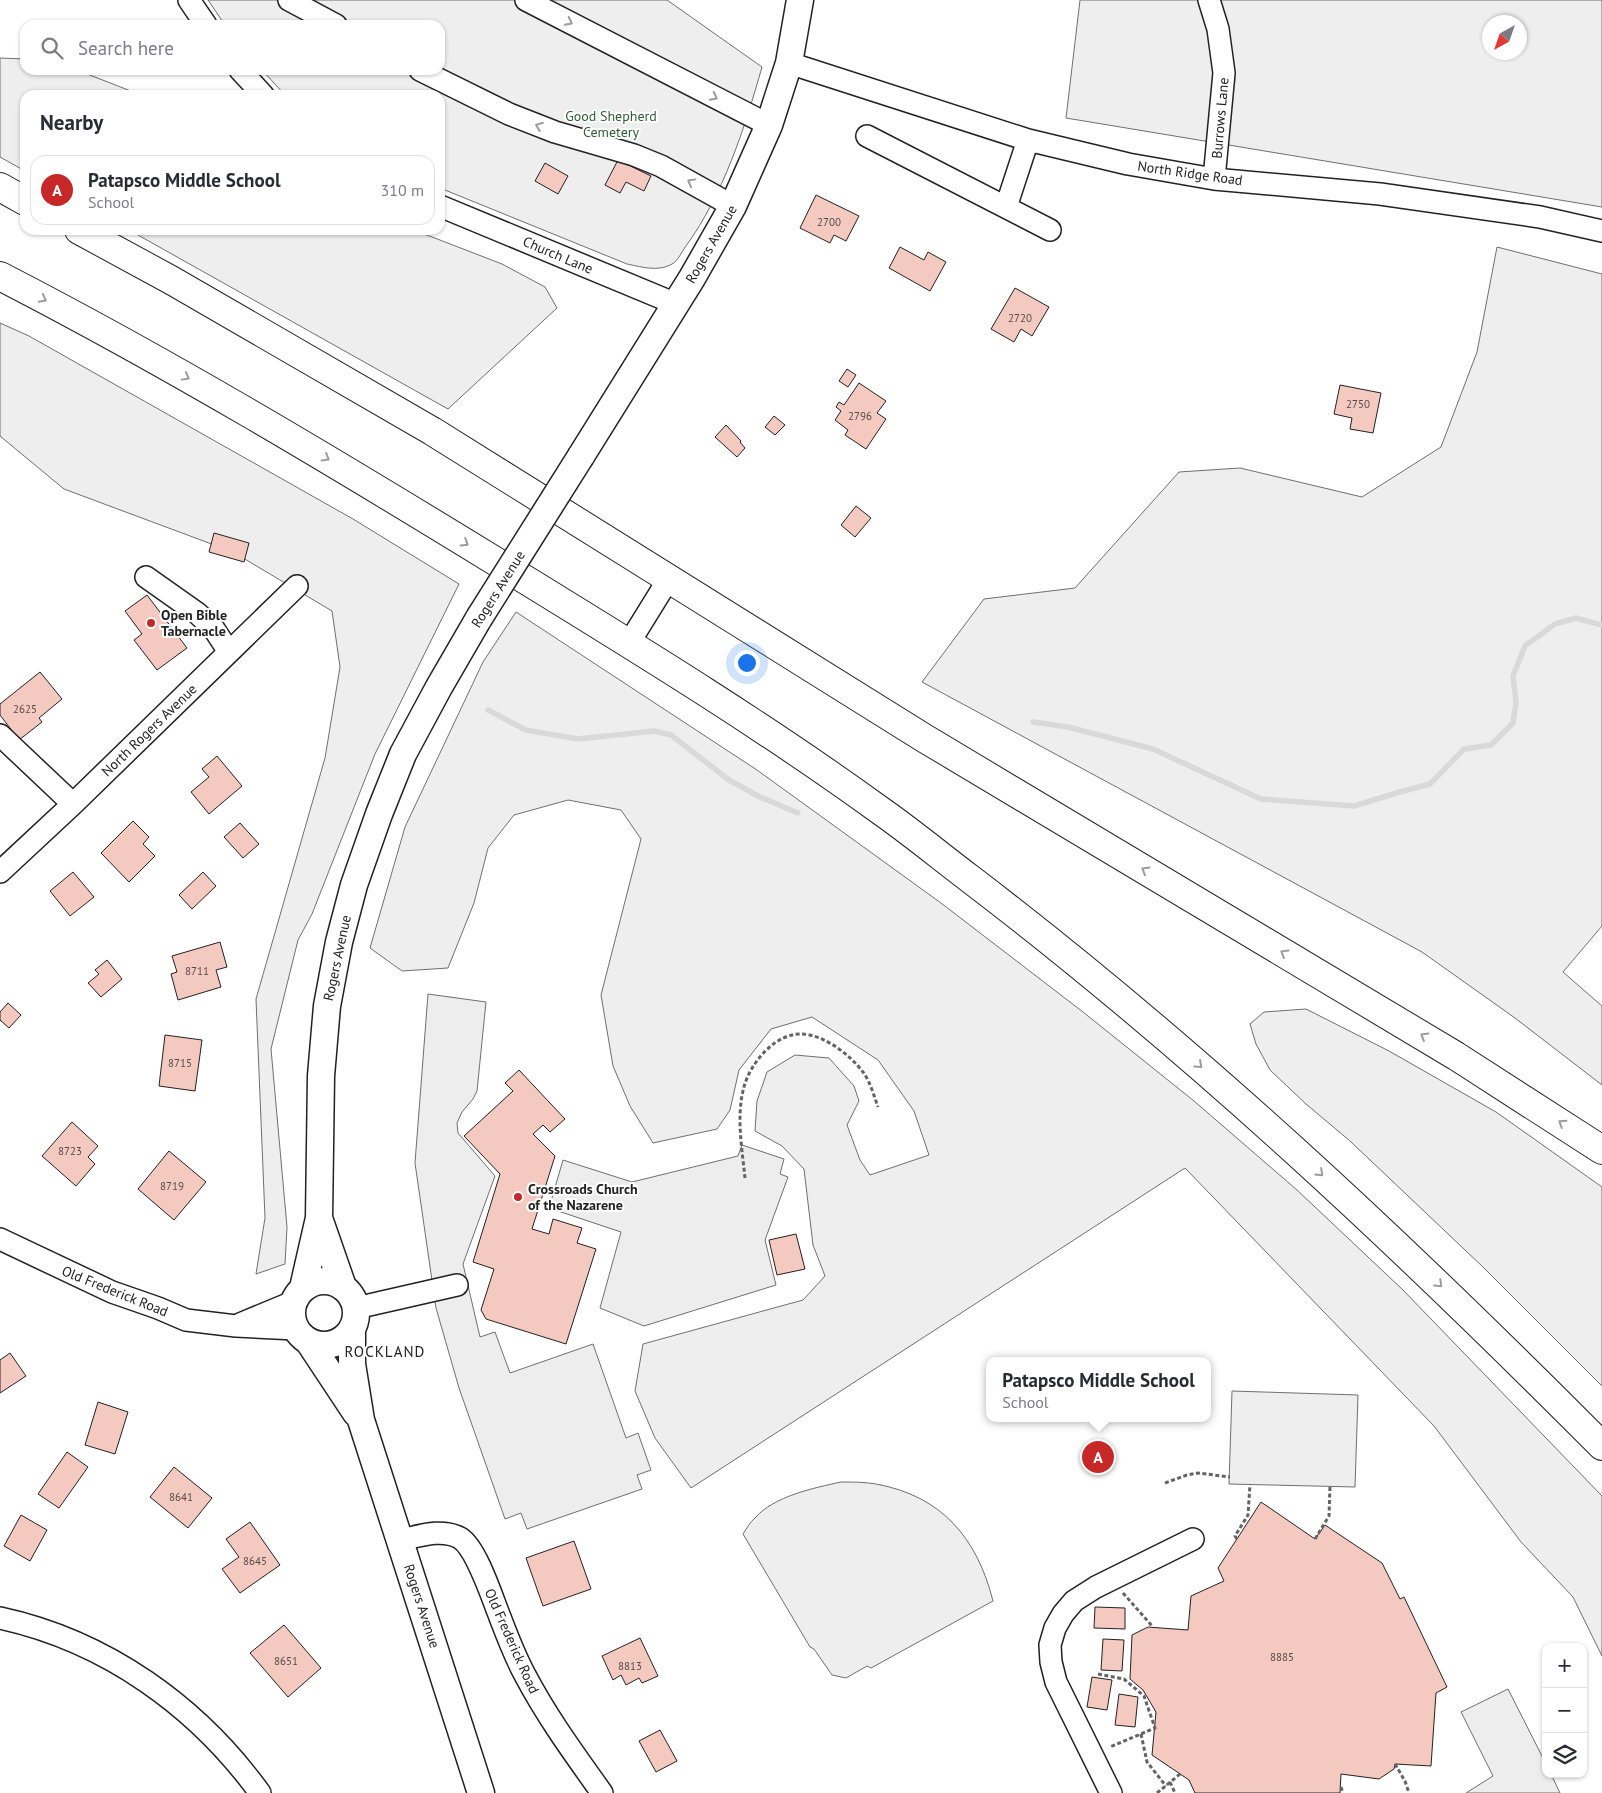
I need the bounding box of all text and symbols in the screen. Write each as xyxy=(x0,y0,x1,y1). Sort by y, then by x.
north arrow xyxy=(1482,15,1527,60)
one-way arrow xyxy=(564,16,573,26)
search box xyxy=(20,20,445,75)
icon: search xyxy=(38,34,66,62)
text: Search here xyxy=(78,36,174,60)
street label: Burrows Lane xyxy=(1207,77,1233,159)
one-way arrow xyxy=(709,91,718,101)
park label: Good Shepherd Cemetery xyxy=(565,107,657,141)
text: Nearby xyxy=(40,109,103,136)
one-way arrow xyxy=(535,122,544,132)
street label: North Ridge Road xyxy=(1136,157,1244,189)
text: Patapsco Middle School xyxy=(88,168,280,192)
one-way arrow xyxy=(687,178,696,188)
text: A xyxy=(52,180,62,200)
text: 310 m xyxy=(381,180,424,200)
text: School xyxy=(88,192,134,212)
street label: Rogers Avenue xyxy=(681,202,741,286)
house number: 2700 xyxy=(817,215,841,229)
street label: Church Lane xyxy=(520,232,596,278)
one-way arrow xyxy=(38,293,47,303)
house number: 2720 xyxy=(1008,311,1032,325)
one-way arrow xyxy=(180,371,189,381)
house number: 2750 xyxy=(1346,397,1370,411)
house number: 2796 xyxy=(848,409,872,423)
one-way arrow xyxy=(321,452,330,462)
one-way arrow xyxy=(460,536,469,546)
street label: Rogers Avenue xyxy=(467,547,529,631)
place label: Open Bible Tabernacle xyxy=(161,606,227,640)
marker: Open Bible Tabernacle xyxy=(145,617,157,629)
your location xyxy=(734,650,760,676)
street label: North Rogers Avenue xyxy=(98,680,200,780)
house number: 2625 xyxy=(13,702,37,716)
one-way arrow xyxy=(1141,867,1150,877)
street label: Rogers Avenue xyxy=(319,913,355,1003)
one-way arrow xyxy=(1281,950,1290,960)
house number: 8711 xyxy=(185,964,209,978)
one-way arrow xyxy=(1420,1033,1429,1043)
house number: 8715 xyxy=(168,1056,192,1070)
one-way arrow xyxy=(1194,1059,1203,1068)
one-way arrow xyxy=(1558,1120,1567,1129)
house number: 8723 xyxy=(58,1144,82,1158)
one-way arrow xyxy=(1315,1167,1324,1176)
house number: 8719 xyxy=(160,1179,184,1193)
place label: Crossroads Church of the Nazarene xyxy=(528,1180,638,1214)
marker: Crossroads Church of the Nazarene xyxy=(512,1191,524,1203)
street label: Old Frederick Road xyxy=(59,1261,171,1321)
one-way arrow xyxy=(1433,1279,1442,1288)
district label: ROCKLAND xyxy=(345,1342,425,1361)
popup xyxy=(986,1357,1211,1422)
text: Patapsco Middle School xyxy=(1002,1368,1195,1392)
text: School xyxy=(1002,1392,1049,1412)
pin: A xyxy=(1082,1438,1114,1476)
house number: 8641 xyxy=(169,1490,193,1504)
house number: 8645 xyxy=(243,1554,267,1568)
street label: Rogers Avenue xyxy=(400,1562,444,1650)
street label: Old Frederick Road xyxy=(481,1586,543,1696)
map controls xyxy=(1542,1643,1587,1778)
button: + xyxy=(1542,1643,1587,1688)
house number: 8885 xyxy=(1270,1650,1294,1664)
house number: 8651 xyxy=(274,1654,298,1668)
house number: 8813 xyxy=(618,1659,642,1673)
button: − xyxy=(1542,1688,1587,1733)
button: layers xyxy=(1542,1733,1587,1778)

